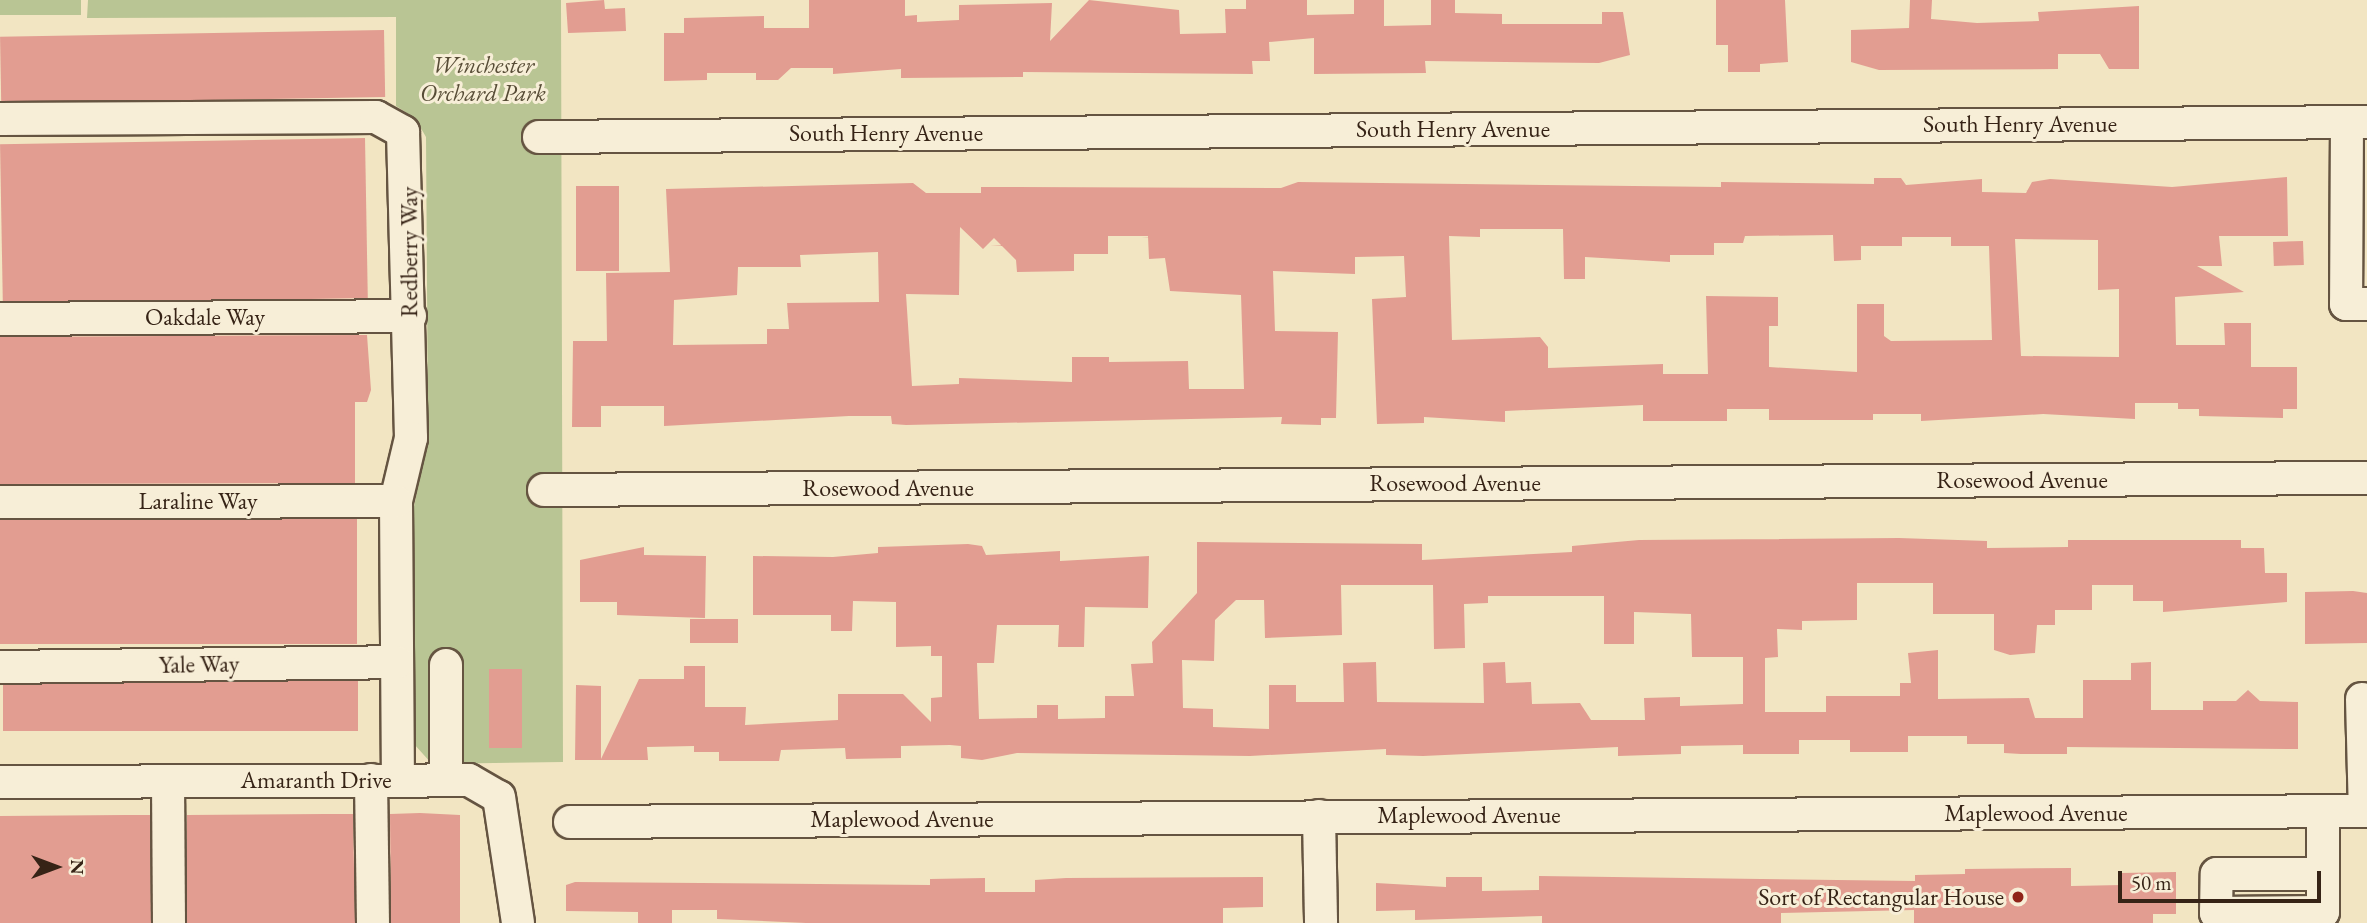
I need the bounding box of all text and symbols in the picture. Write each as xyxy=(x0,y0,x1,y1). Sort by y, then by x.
park label: Winchester Orchard Park xyxy=(420,51,546,107)
street label: South Henry Avenue xyxy=(1923,110,2117,138)
street label: South Henry Avenue xyxy=(1356,115,1550,143)
street label: South Henry Avenue xyxy=(789,119,983,147)
street label: Redberry Way xyxy=(395,187,423,317)
street label: Oakdale Way xyxy=(145,303,265,331)
street label: Rosewood Avenue xyxy=(1936,466,2108,494)
street label: Rosewood Avenue xyxy=(1369,469,1541,497)
street label: Rosewood Avenue xyxy=(802,474,974,502)
street label: Laraline Way xyxy=(138,487,258,515)
street label: Yale Way xyxy=(159,649,239,679)
street label: Amaranth Drive xyxy=(240,766,392,794)
street label: Maplewood Avenue xyxy=(1944,799,2128,827)
street label: Maplewood Avenue xyxy=(1377,801,1561,829)
street label: Maplewood Avenue xyxy=(810,805,994,833)
north arrow xyxy=(21,832,91,902)
scale bar xyxy=(2122,856,2325,900)
text: N xyxy=(65,859,90,875)
text: 50 m xyxy=(2131,869,2172,896)
place label: Sort of Rectangular House xyxy=(1758,883,2004,911)
marker: Sort of Rectangular House xyxy=(2010,889,2026,905)

